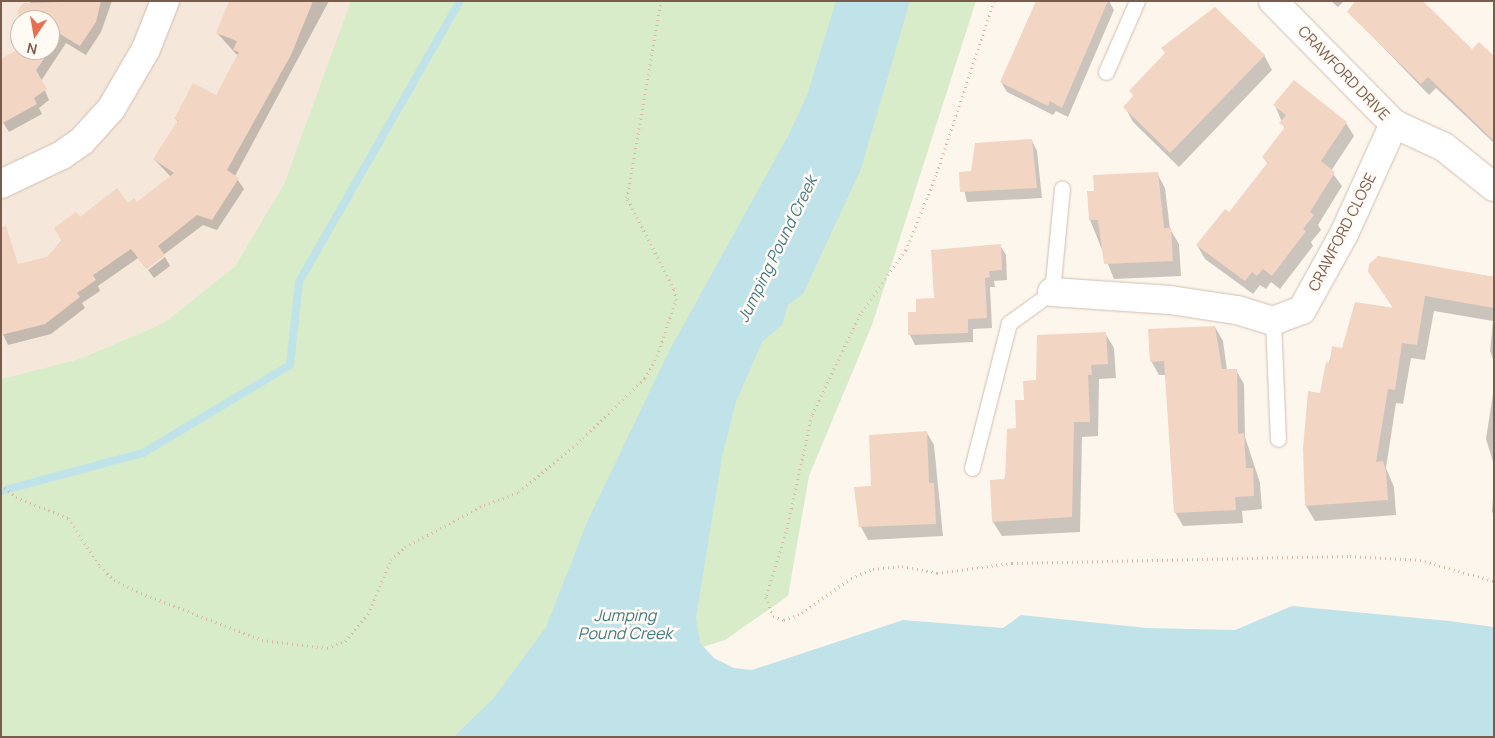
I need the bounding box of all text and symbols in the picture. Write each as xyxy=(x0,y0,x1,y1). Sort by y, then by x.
north arrow xyxy=(10,10,60,60)
street label: CRAWFORD DRIVE xyxy=(1294,22,1394,124)
text: N xyxy=(25,39,39,60)
street label: CRAWFORD CLOSE xyxy=(1304,170,1380,294)
water label: Jumping Pound Creek xyxy=(733,173,821,325)
water label: Jumping Pound Creek xyxy=(578,605,672,643)

